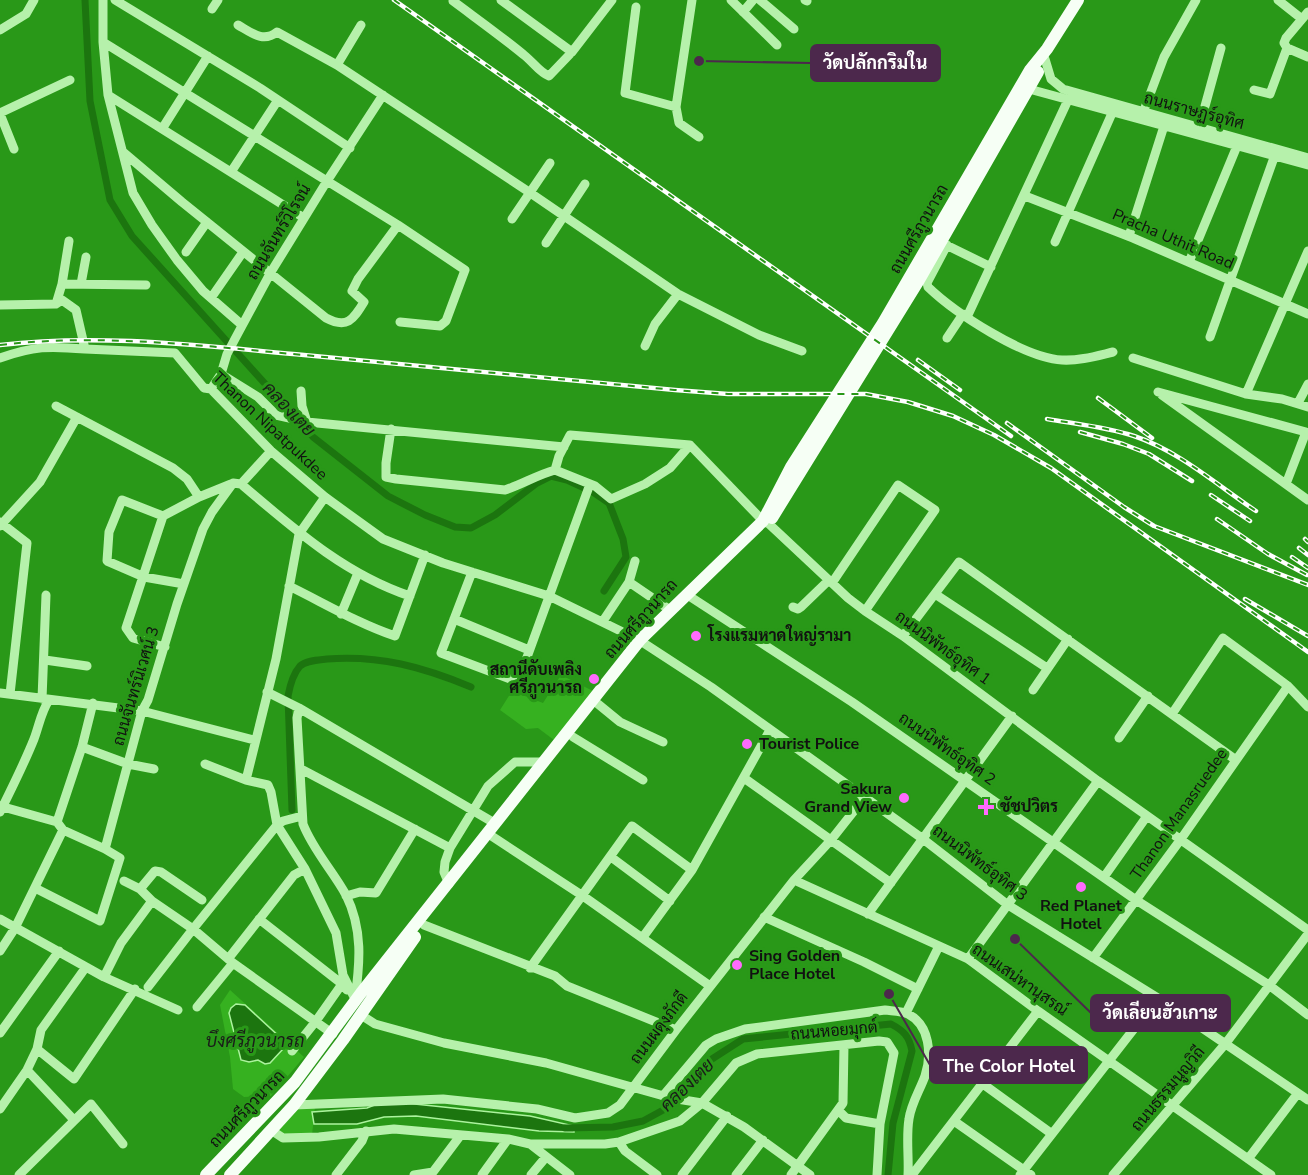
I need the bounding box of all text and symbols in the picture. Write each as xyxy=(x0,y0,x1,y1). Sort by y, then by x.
callout: วัดปลักกริมใน xyxy=(811,45,940,81)
text: วัดปลักกริมใน xyxy=(823,50,927,75)
street label: ถนนราษฏร์อุทิศ xyxy=(1141,85,1247,135)
street label: ถนนจันทร์วิโรจน์ xyxy=(240,179,316,284)
street label: ถนนศรีภูวนารถ xyxy=(884,180,954,278)
street label: Pracha Uthit Road xyxy=(1109,203,1237,275)
street label: Thanon Nipatpukdee xyxy=(208,367,332,485)
water label: คลองเตย xyxy=(257,376,321,442)
street label: ถนนศรีภูวนารถ xyxy=(599,574,683,664)
street label: ถนนนิพัทธ์อุทิศ 1 xyxy=(890,604,997,690)
street label: ถนนจันทร์นิเวศน์ 3 xyxy=(105,623,165,748)
place label: โรงแรมหาดใหญ่รามา xyxy=(707,624,852,647)
marker: โรงแรมหาดใหญ่รามา xyxy=(689,629,703,643)
place label: สถานีดับเพลิง ศรีภูวนารถ xyxy=(490,659,582,700)
marker: สถานีดับเพลิง ศรีภูวนารถ xyxy=(587,672,601,686)
street label: ถนนนิพัทธ์อุทิศ 2 xyxy=(894,706,1001,791)
place label: Tourist Police xyxy=(759,733,860,755)
marker: Tourist Police xyxy=(740,737,754,751)
street label: Thanon Manasruedee xyxy=(1125,744,1233,884)
place label: Sakura Grand View xyxy=(804,778,892,818)
marker: Sakura Grand View xyxy=(897,791,911,805)
place label: ชัชปวิตร xyxy=(1000,796,1058,818)
marker: ชัชปวิตร xyxy=(977,798,995,816)
street label: ถนนนิพัทธ์อุทิศ 3 xyxy=(928,818,1033,906)
marker: Red Planet Hotel xyxy=(1074,880,1088,894)
place label: Red Planet Hotel xyxy=(1040,895,1123,935)
street label: ถนนเสน่หานุสรณ์ xyxy=(968,937,1074,1021)
place label: Sing Golden Place Hotel xyxy=(749,945,840,985)
marker: Sing Golden Place Hotel xyxy=(730,958,744,972)
street label: ถนนผดุงภักดี xyxy=(624,987,693,1069)
callout: วัดเลียนฮัวเกาะ xyxy=(1091,995,1230,1031)
text: วัดเลียนฮัวเกาะ xyxy=(1102,1000,1218,1025)
street label: ถนนหอยมุกต์ xyxy=(789,1014,878,1046)
water label: บึงศรีภูวนารถ xyxy=(206,1028,305,1054)
street label: ถนนธรรมนูญวิถี xyxy=(1125,1041,1210,1136)
callout: The Color Hotel xyxy=(930,1047,1087,1083)
water label: คลองเตย xyxy=(655,1053,719,1117)
text: The Color Hotel xyxy=(943,1054,1076,1078)
street label: ถนนศรีภูวนารถ xyxy=(204,1065,290,1153)

